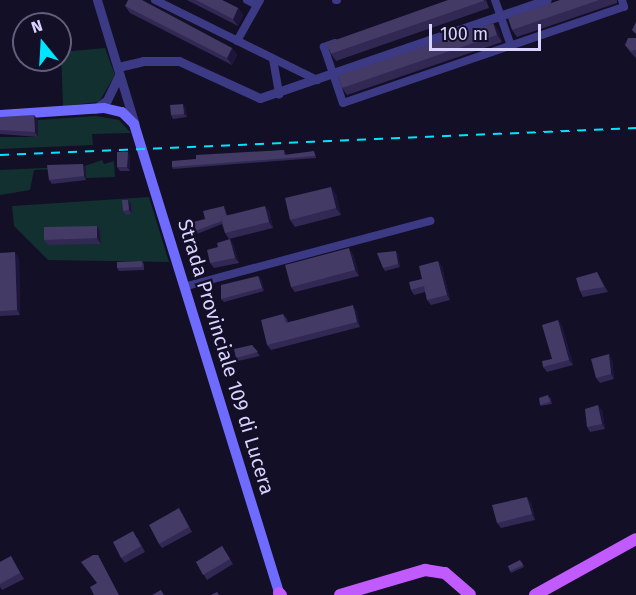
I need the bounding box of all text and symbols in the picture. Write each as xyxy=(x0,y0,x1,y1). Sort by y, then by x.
north arrow xyxy=(12,12,72,72)
scale bar xyxy=(432,12,544,50)
text: N xyxy=(29,16,45,37)
text: 100 m xyxy=(440,23,488,45)
street label: Strada Provinciale 109 di Lucera xyxy=(173,216,279,498)

